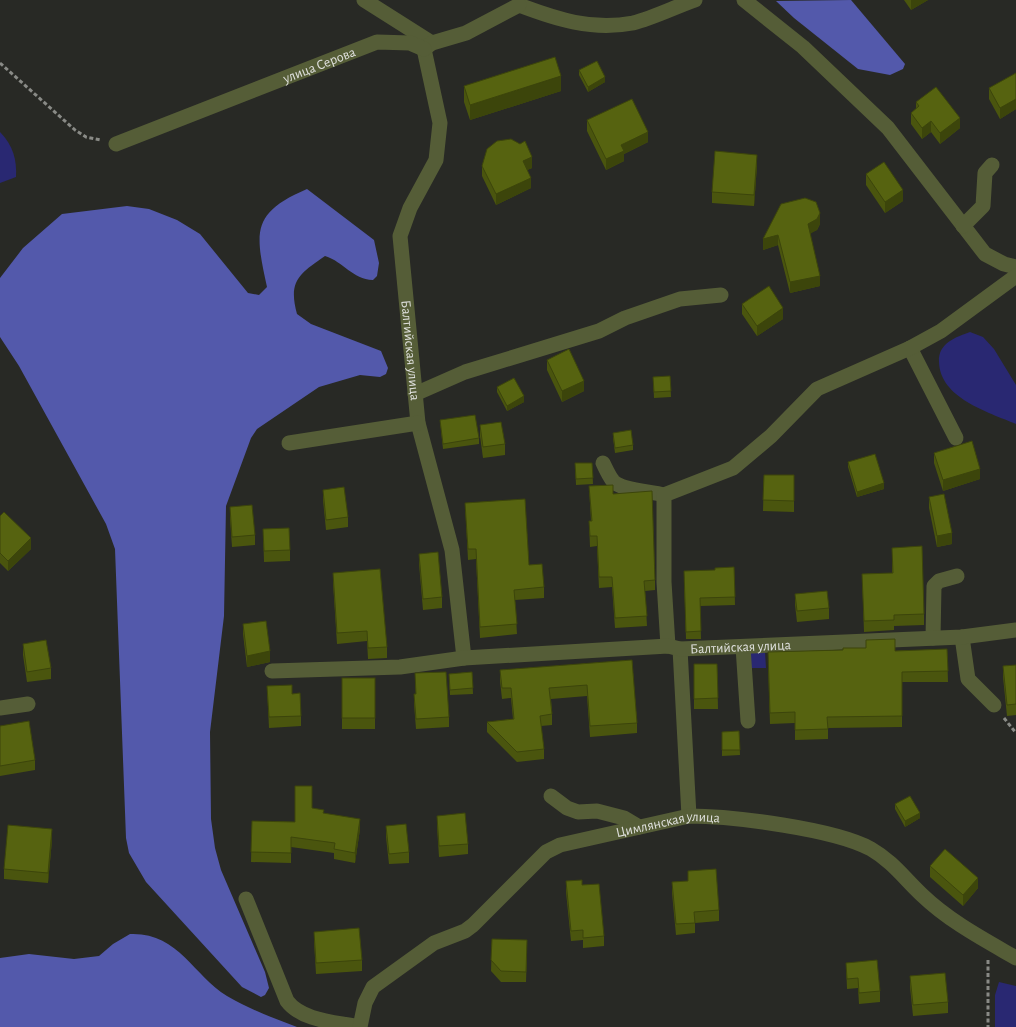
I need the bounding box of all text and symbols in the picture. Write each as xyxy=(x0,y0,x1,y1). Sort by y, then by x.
street label: улица Серова xyxy=(280,45,358,86)
street label: Балтийская улица xyxy=(398,299,422,402)
street label: Балтийская улица xyxy=(690,638,792,657)
street label: Цимлянская улица xyxy=(615,810,721,840)

